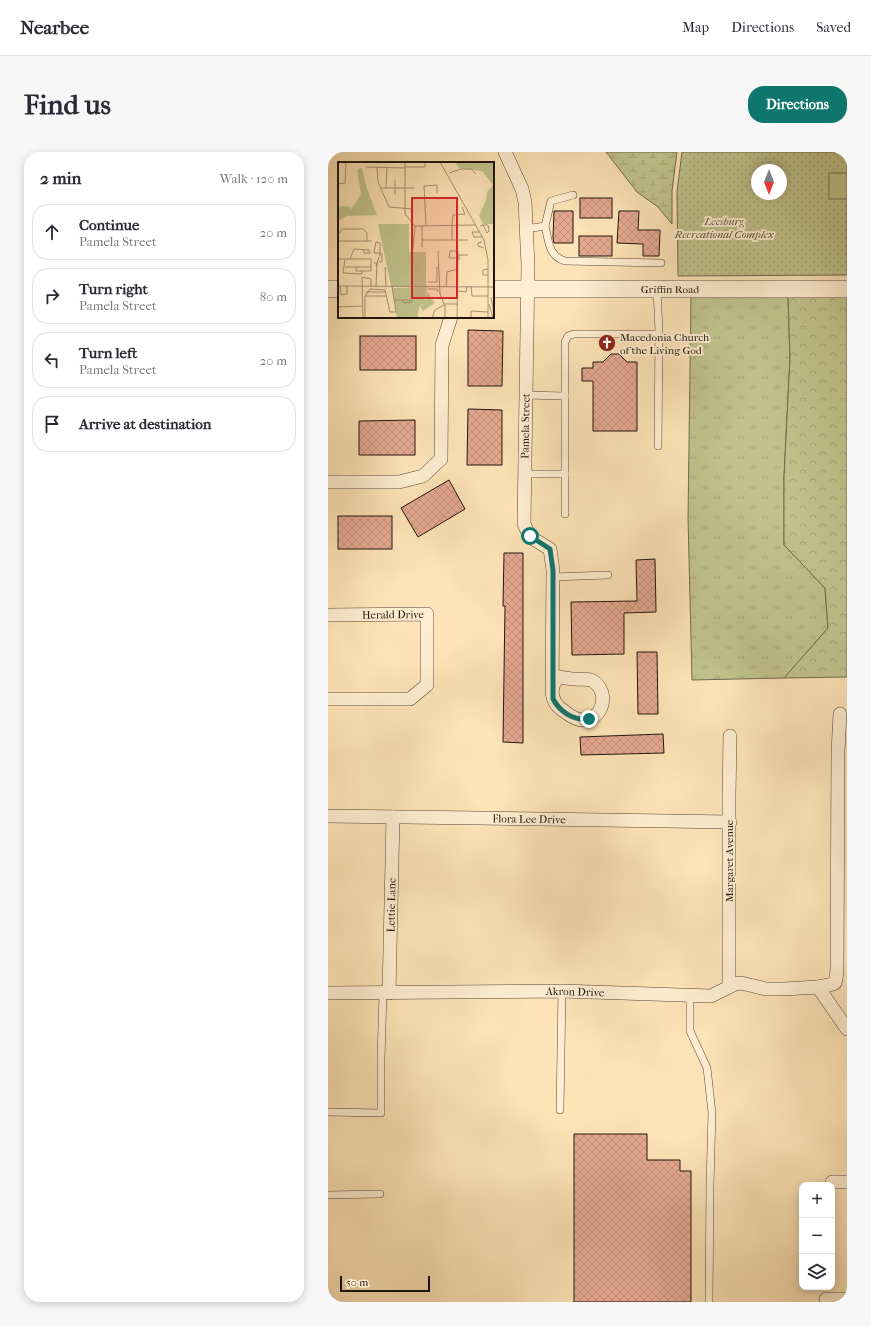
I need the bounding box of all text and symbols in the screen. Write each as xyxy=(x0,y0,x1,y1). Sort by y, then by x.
text: Nearbee xyxy=(20,17,89,39)
text: Map xyxy=(682,19,709,36)
text: Directions xyxy=(731,19,794,36)
text: Saved xyxy=(816,19,851,36)
button: Directions xyxy=(748,86,847,123)
text: Find us xyxy=(24,88,111,121)
inset map xyxy=(338,162,494,318)
north arrow xyxy=(751,164,787,200)
text: 2 min xyxy=(40,168,81,188)
text: Walk · 120 m xyxy=(220,171,288,186)
park label: Leesburg Recreational Complex xyxy=(674,215,774,241)
text: Continue xyxy=(79,216,139,234)
icon: ahead xyxy=(41,221,63,243)
text: 20 m xyxy=(260,225,287,240)
text: Pamela Street xyxy=(79,234,157,249)
text: Turn right xyxy=(79,280,148,298)
street label: Griffin Road xyxy=(641,283,700,296)
icon: right xyxy=(41,285,63,307)
text: 80 m xyxy=(260,289,287,304)
text: Pamela Street xyxy=(79,298,157,313)
place label: Macedonia Church of the Living God xyxy=(620,331,710,357)
church icon: Macedonia Church of the Living God xyxy=(597,333,617,353)
text: Turn left xyxy=(79,344,137,362)
icon: left xyxy=(41,349,63,371)
text: 20 m xyxy=(260,353,287,368)
text: Pamela Street xyxy=(79,362,157,377)
street label: Pamela Street xyxy=(518,393,533,459)
icon: arrive xyxy=(41,413,63,435)
text: Arrive at destination xyxy=(79,415,211,433)
route start xyxy=(521,527,539,545)
street label: Herald Drive xyxy=(362,608,425,622)
route end xyxy=(580,710,598,728)
street label: Flora Lee Drive xyxy=(492,812,566,826)
street label: Margaret Avenue xyxy=(723,819,736,902)
street label: Lettie Lane xyxy=(384,877,399,932)
street label: Akron Drive xyxy=(545,985,605,999)
map controls xyxy=(799,1182,835,1290)
button: + xyxy=(799,1182,835,1218)
button: − xyxy=(799,1218,835,1254)
button: layers xyxy=(799,1254,835,1290)
scale bar xyxy=(340,1274,430,1293)
text: 50 m xyxy=(346,1276,368,1289)

